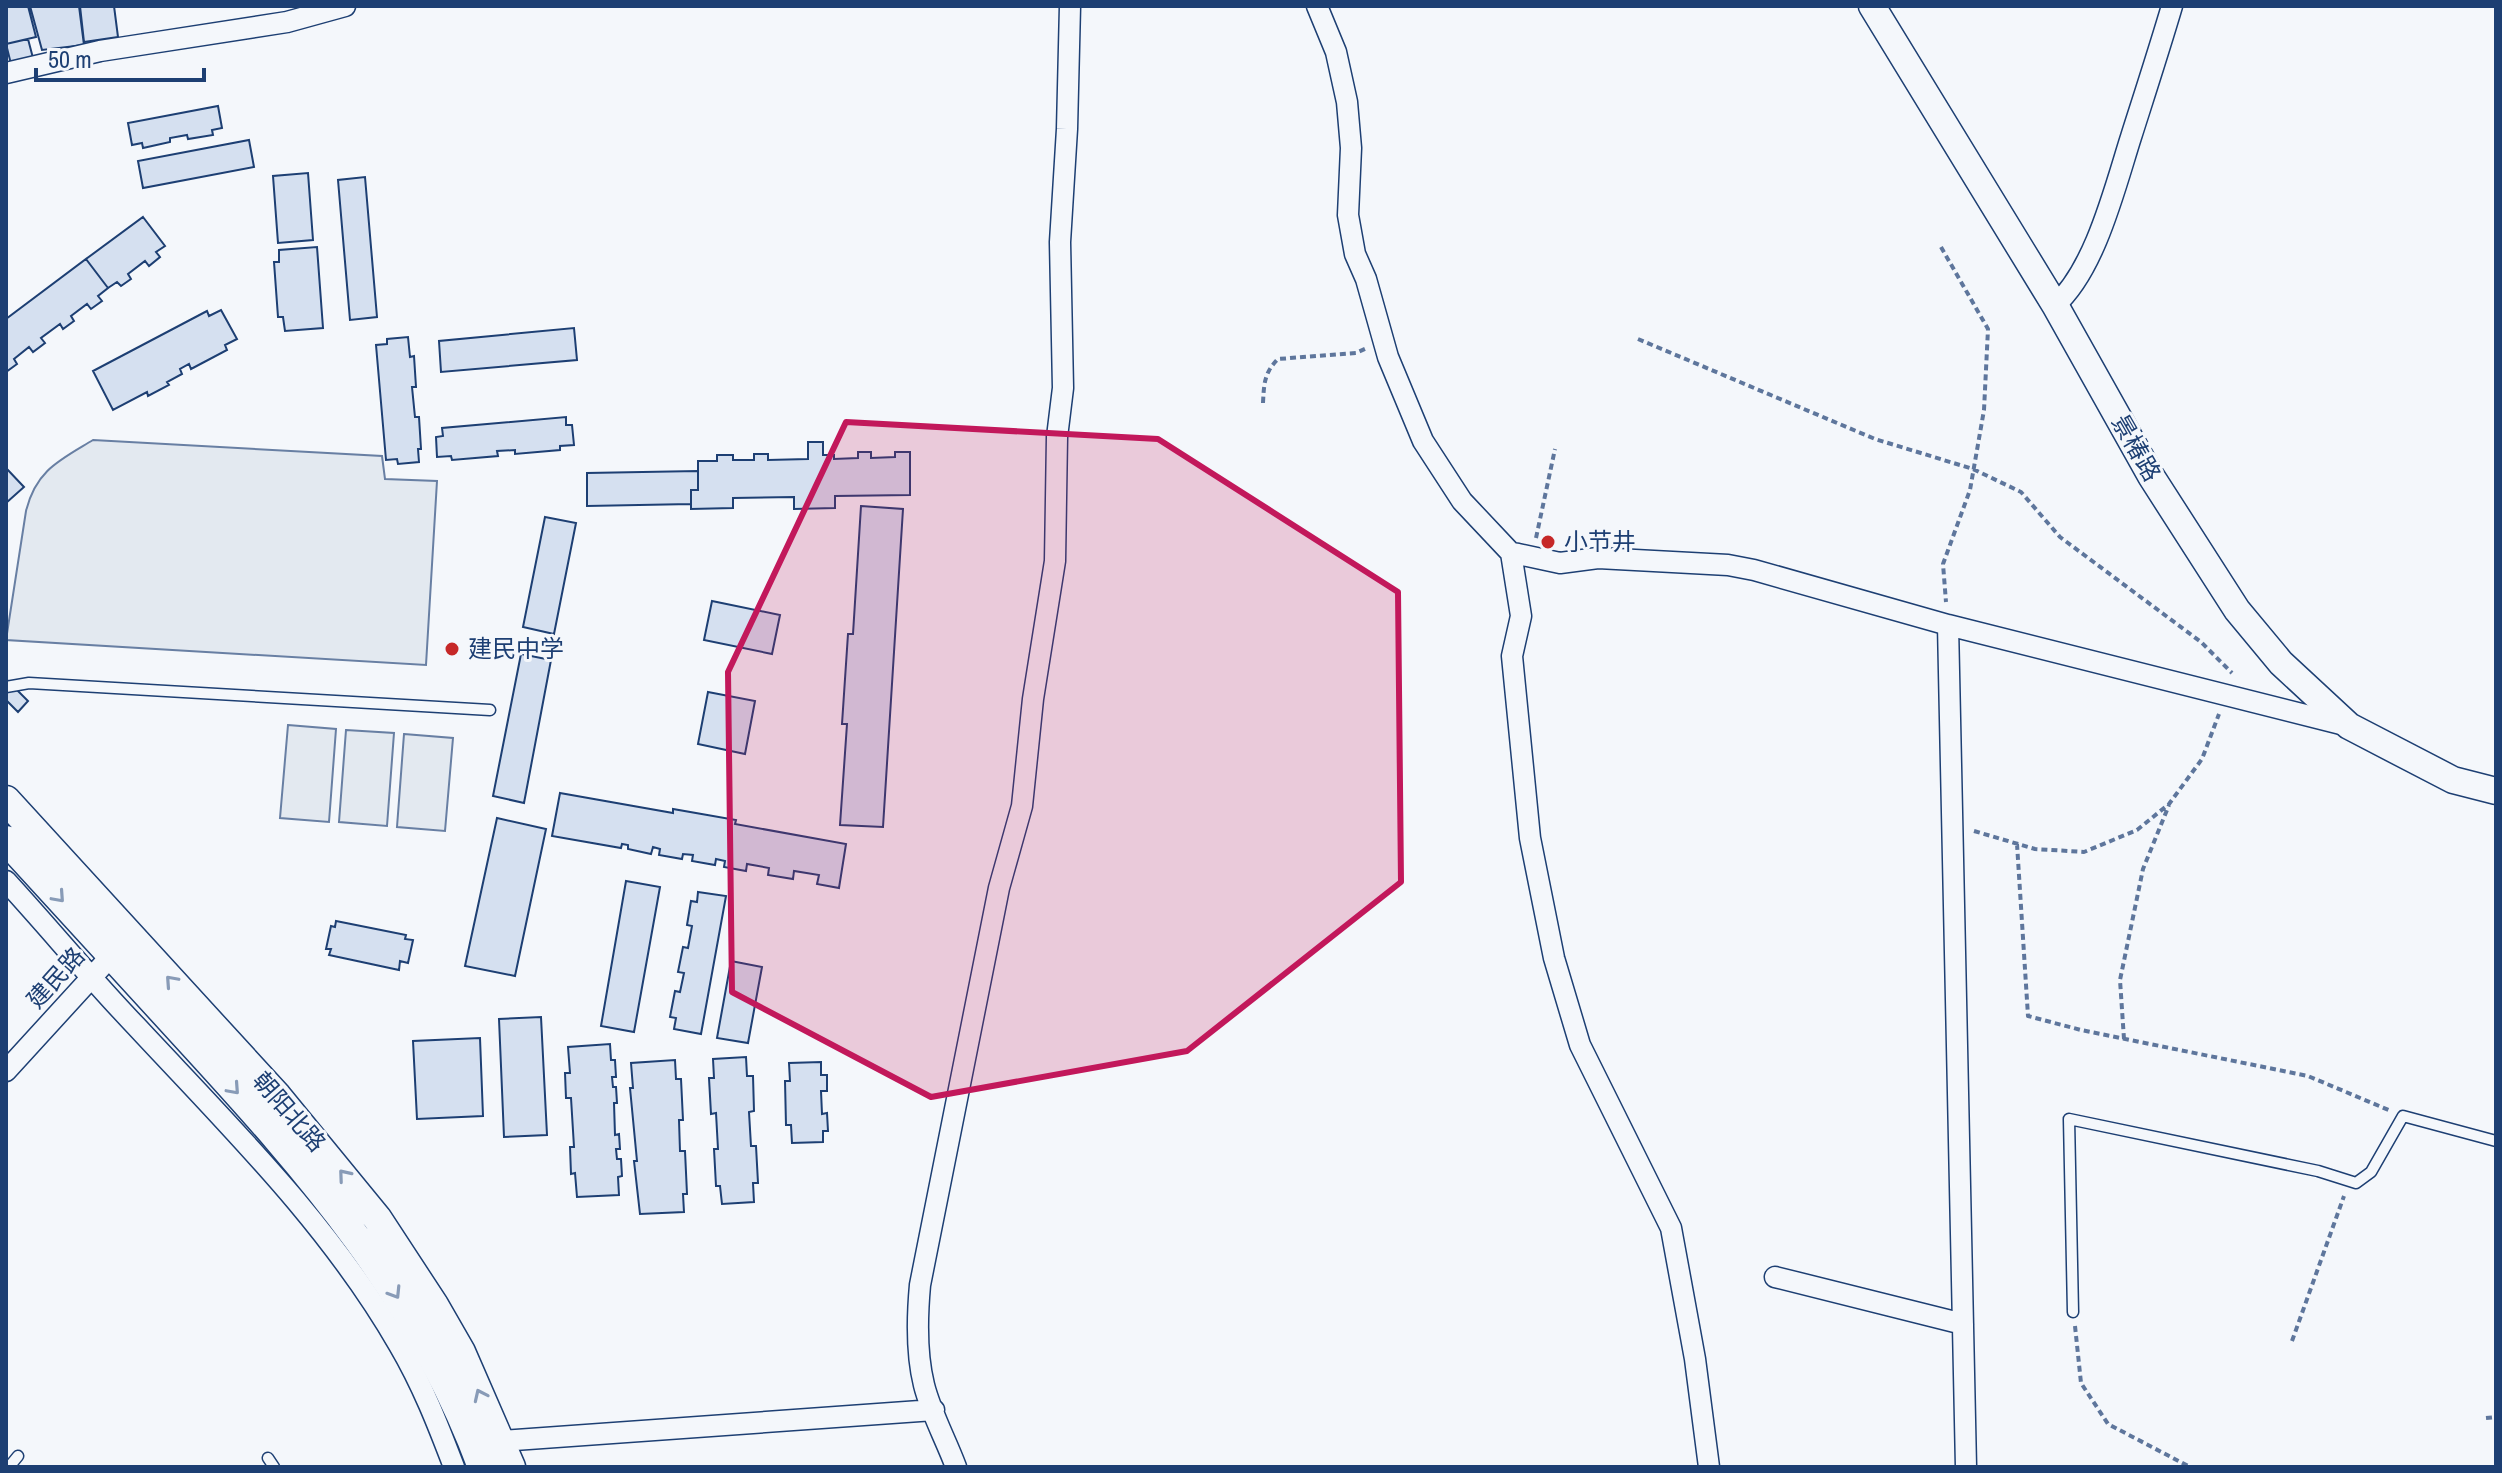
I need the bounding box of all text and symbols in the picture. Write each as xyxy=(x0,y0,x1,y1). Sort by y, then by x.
scale bar xyxy=(36,32,204,82)
text: 50 m xyxy=(48,43,92,75)
street label: 景椿路 xyxy=(2105,408,2169,487)
place label: 小节井 xyxy=(1564,525,1636,557)
marker: 小节井 xyxy=(1539,533,1557,551)
place label: 建民中学 xyxy=(468,632,564,664)
marker: 建民中学 xyxy=(443,640,461,658)
one-way arrow xyxy=(49,888,64,902)
street label: 建民路 xyxy=(19,940,91,1015)
one-way arrow xyxy=(167,975,181,990)
street label: 朝阳北路 xyxy=(246,1065,333,1158)
one-way arrow xyxy=(225,1080,239,1094)
one-way arrow xyxy=(339,1170,354,1184)
one-way arrow xyxy=(386,1284,401,1298)
one-way arrow xyxy=(474,1389,490,1404)

